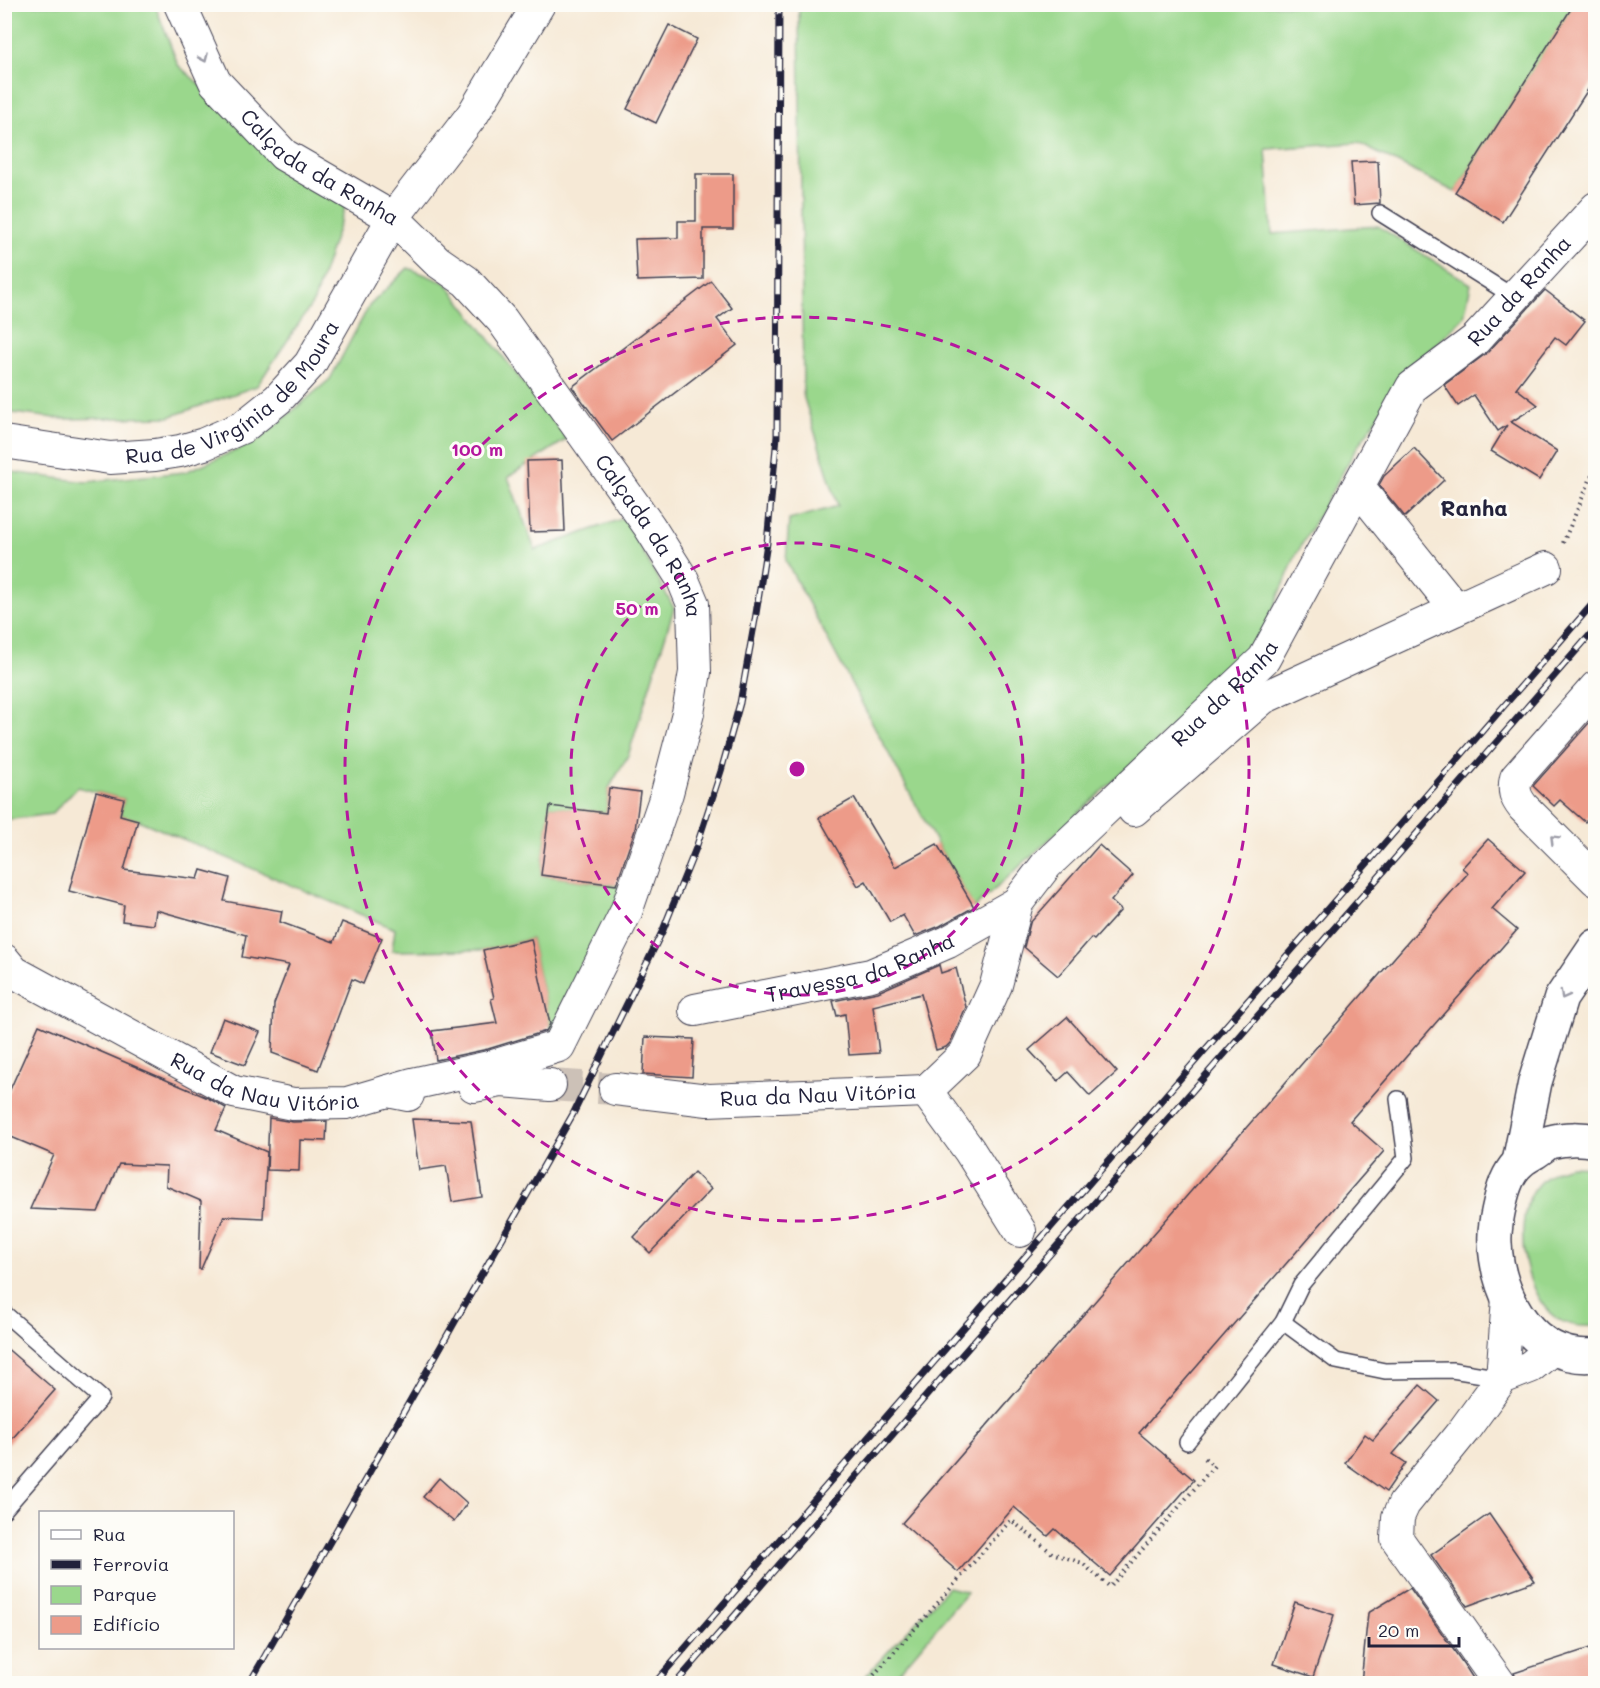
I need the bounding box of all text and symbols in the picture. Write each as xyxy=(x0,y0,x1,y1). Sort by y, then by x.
one-way arrow xyxy=(197,51,209,62)
street label: Calçada da Ranha xyxy=(235,102,404,231)
street label: Rua da Ranha xyxy=(1461,229,1576,351)
street label: Rua de Virgínia de Moura xyxy=(125,315,344,469)
text: 100 m xyxy=(451,437,503,461)
street label: Calçada da Ranha xyxy=(590,448,708,618)
district label: Ranha xyxy=(1440,493,1508,522)
text: 50 m xyxy=(616,596,658,620)
street label: Rua da Ranha xyxy=(1165,635,1284,752)
centre of rings xyxy=(787,759,807,779)
one-way arrow xyxy=(1551,835,1562,846)
street label: Travessa da Ranha xyxy=(764,926,958,1008)
one-way arrow xyxy=(1560,989,1571,1000)
street label: Rua da Nau Vitória xyxy=(166,1045,362,1116)
street label: Rua da Nau Vitória xyxy=(719,1076,917,1111)
legend xyxy=(39,1511,234,1649)
text: Rua xyxy=(93,1522,126,1546)
text: Ferrovia xyxy=(93,1552,169,1576)
text: Parque xyxy=(93,1582,157,1606)
scale bar xyxy=(1369,1610,1459,1648)
text: Edifício xyxy=(93,1612,160,1636)
text: 20 m xyxy=(1378,1618,1419,1642)

